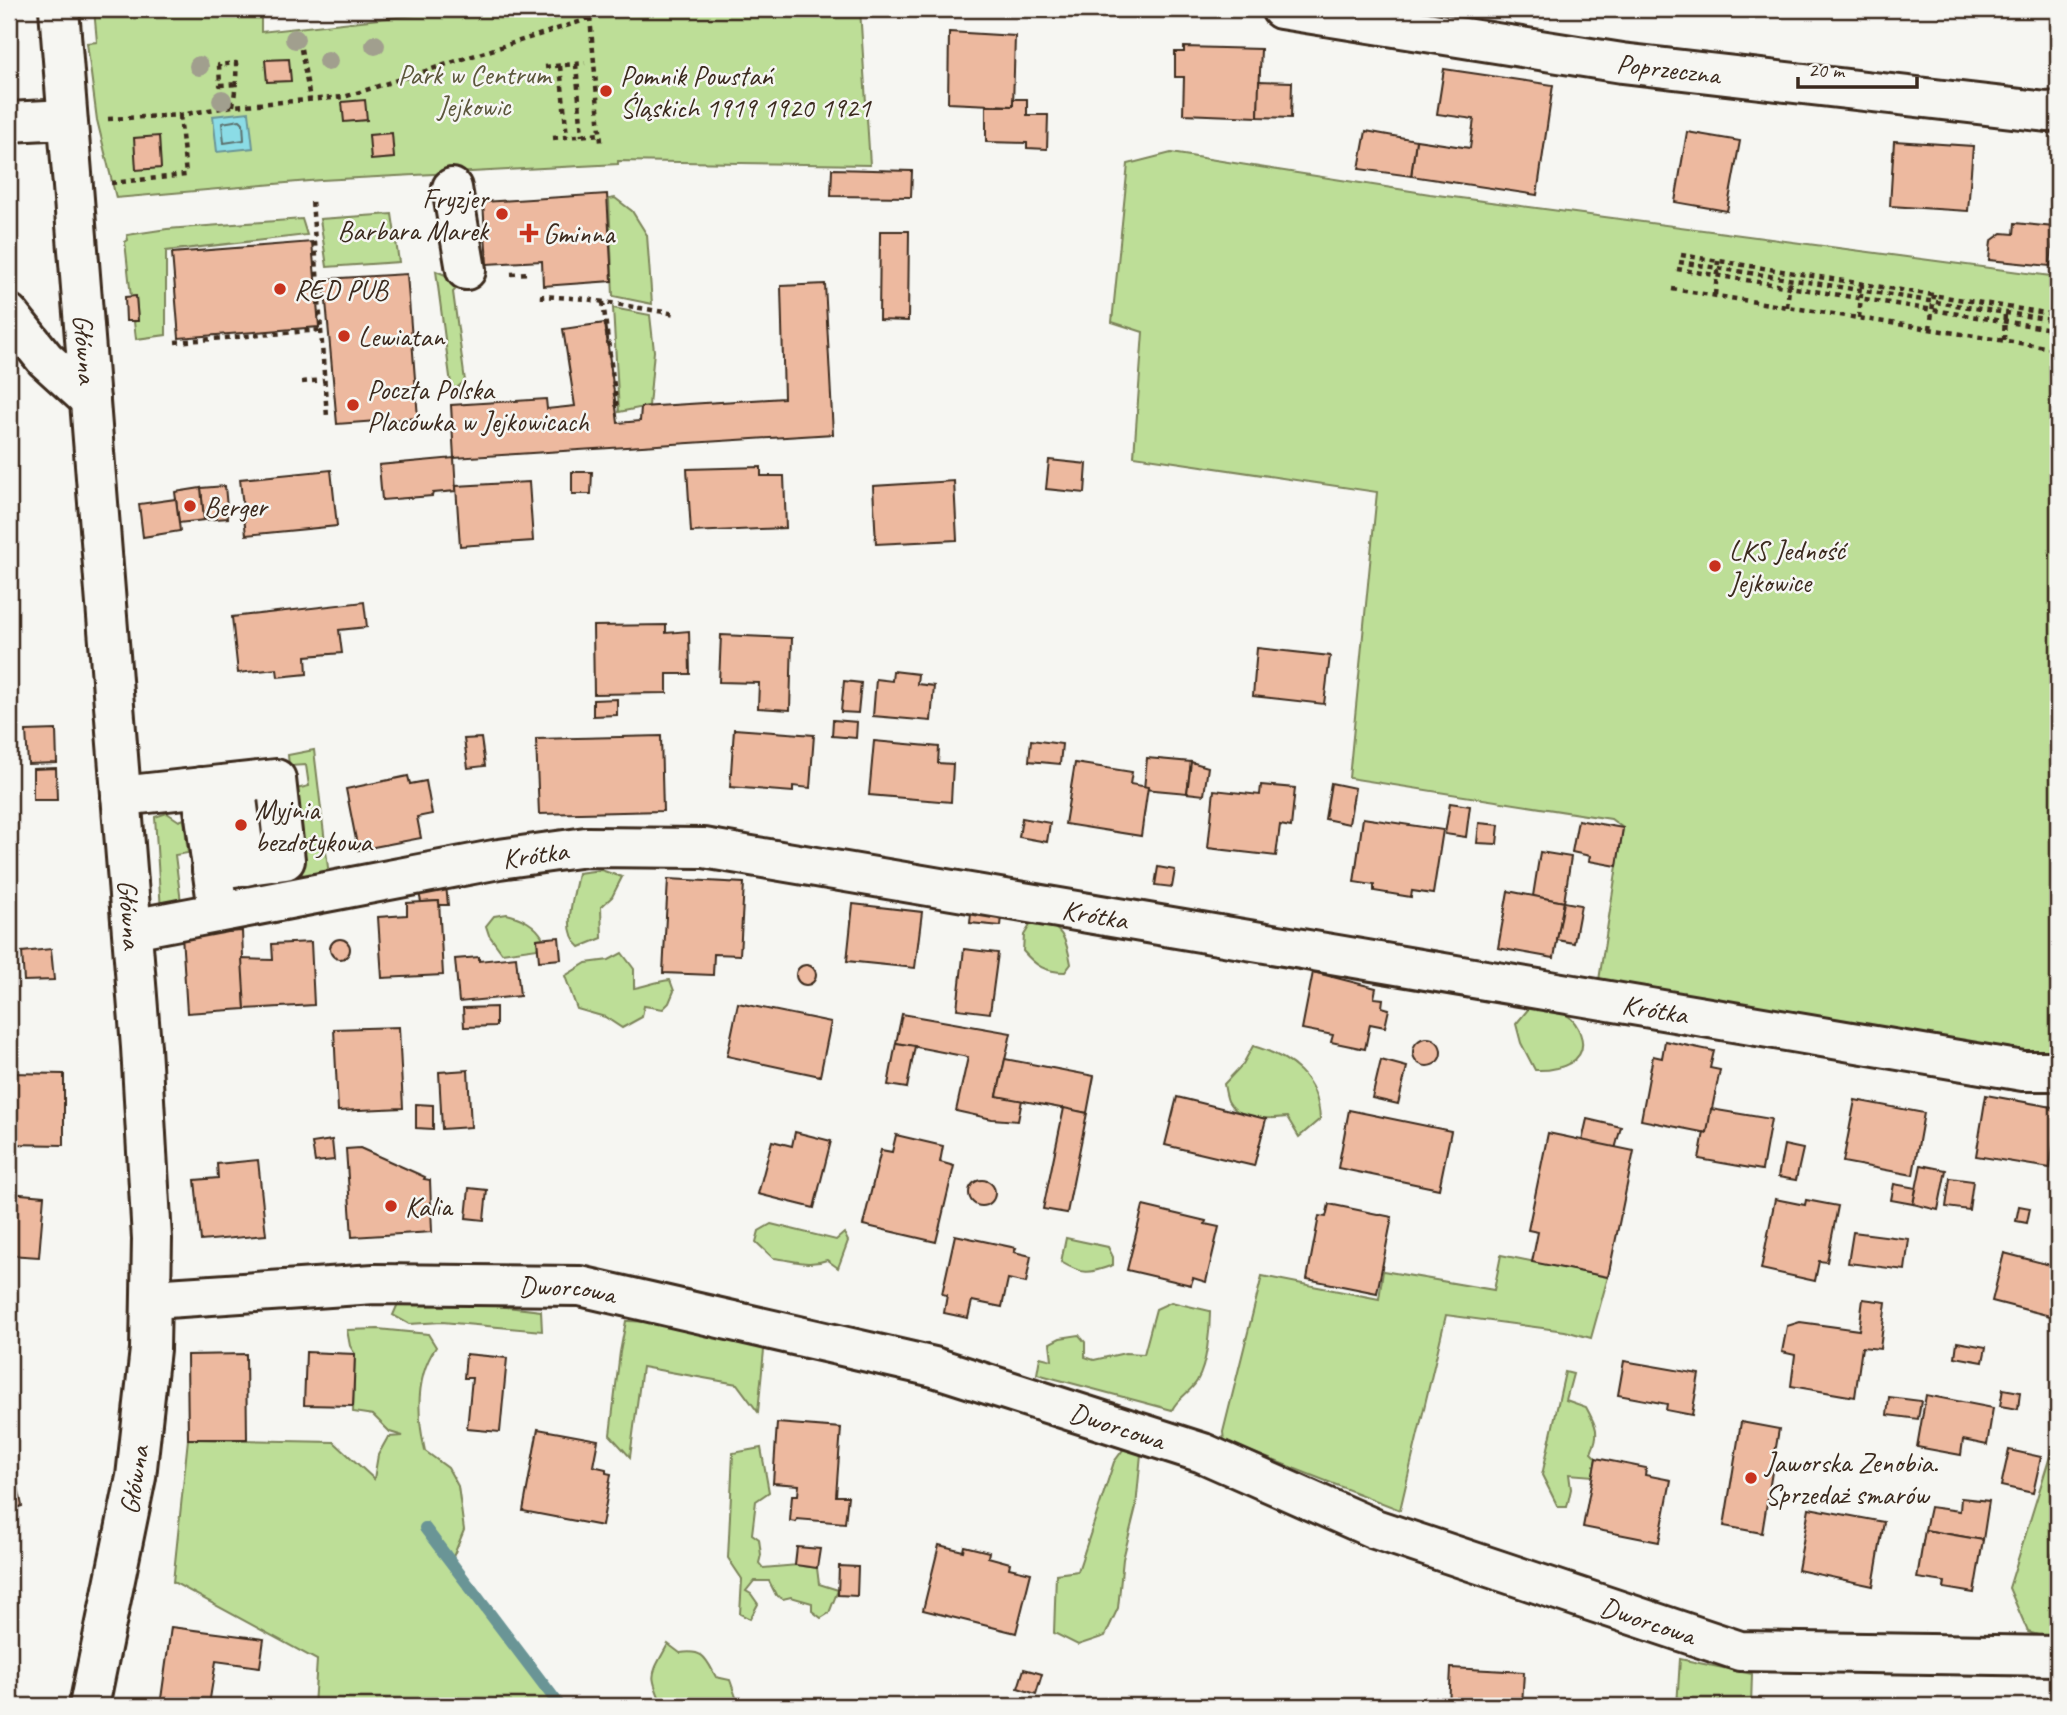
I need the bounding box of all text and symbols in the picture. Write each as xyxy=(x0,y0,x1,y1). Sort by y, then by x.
street label: Poprzeczna xyxy=(1615,45,1724,92)
scale bar xyxy=(1798,46,1916,90)
park label: Park w Centrum Jejkowic xyxy=(398,57,553,124)
text: 20 m xyxy=(1808,57,1846,83)
place label: Pomnik Powstań Śląskich 1919 1920 1921 xyxy=(620,58,872,125)
marker: Pomnik Powstań Śląskich 1919 1920 1921 xyxy=(598,83,614,99)
place label: Fryzjer Barbara Marek xyxy=(338,181,490,248)
marker: Fryzjer Barbara Marek xyxy=(494,206,510,222)
place label: Gminna xyxy=(543,216,616,251)
marker: Gminna xyxy=(521,225,537,241)
place label: RED PUB xyxy=(294,272,390,307)
marker: RED PUB xyxy=(272,281,288,297)
street label: Główna xyxy=(66,313,106,387)
place label: Lewiatan xyxy=(358,319,446,354)
marker: Lewiatan xyxy=(336,328,352,344)
place label: Poczta Polska Placówka w Jejkowicach xyxy=(367,372,589,439)
marker: Poczta Polska Placówka w Jejkowicach xyxy=(345,397,361,413)
place label: Berger xyxy=(204,489,269,524)
marker: Berger xyxy=(182,498,198,514)
place label: LKS Jedność Jejkowice xyxy=(1727,533,1849,600)
marker: LKS Jedność Jejkowice xyxy=(1707,558,1723,574)
place label: Myjnia bezdotykowa xyxy=(255,792,373,859)
marker: Myjnia bezdotykowa xyxy=(233,817,249,833)
street label: Krótka xyxy=(500,832,572,876)
street label: Główna xyxy=(110,878,151,952)
street label: Krótka xyxy=(1060,891,1132,937)
street label: Krótka xyxy=(1620,986,1692,1032)
place label: Kalia xyxy=(405,1189,454,1224)
marker: Kalia xyxy=(383,1198,399,1214)
street label: Dworcowa xyxy=(519,1268,622,1312)
street label: Dworcowa xyxy=(1065,1394,1171,1458)
street label: Główna xyxy=(111,1441,157,1517)
place label: Jaworska Zenobia. Sprzedaż smarów xyxy=(1763,1445,1938,1512)
marker: Jaworska Zenobia. Sprzedaż smarów xyxy=(1743,1470,1759,1486)
street label: Dworcowa xyxy=(1596,1588,1702,1653)

